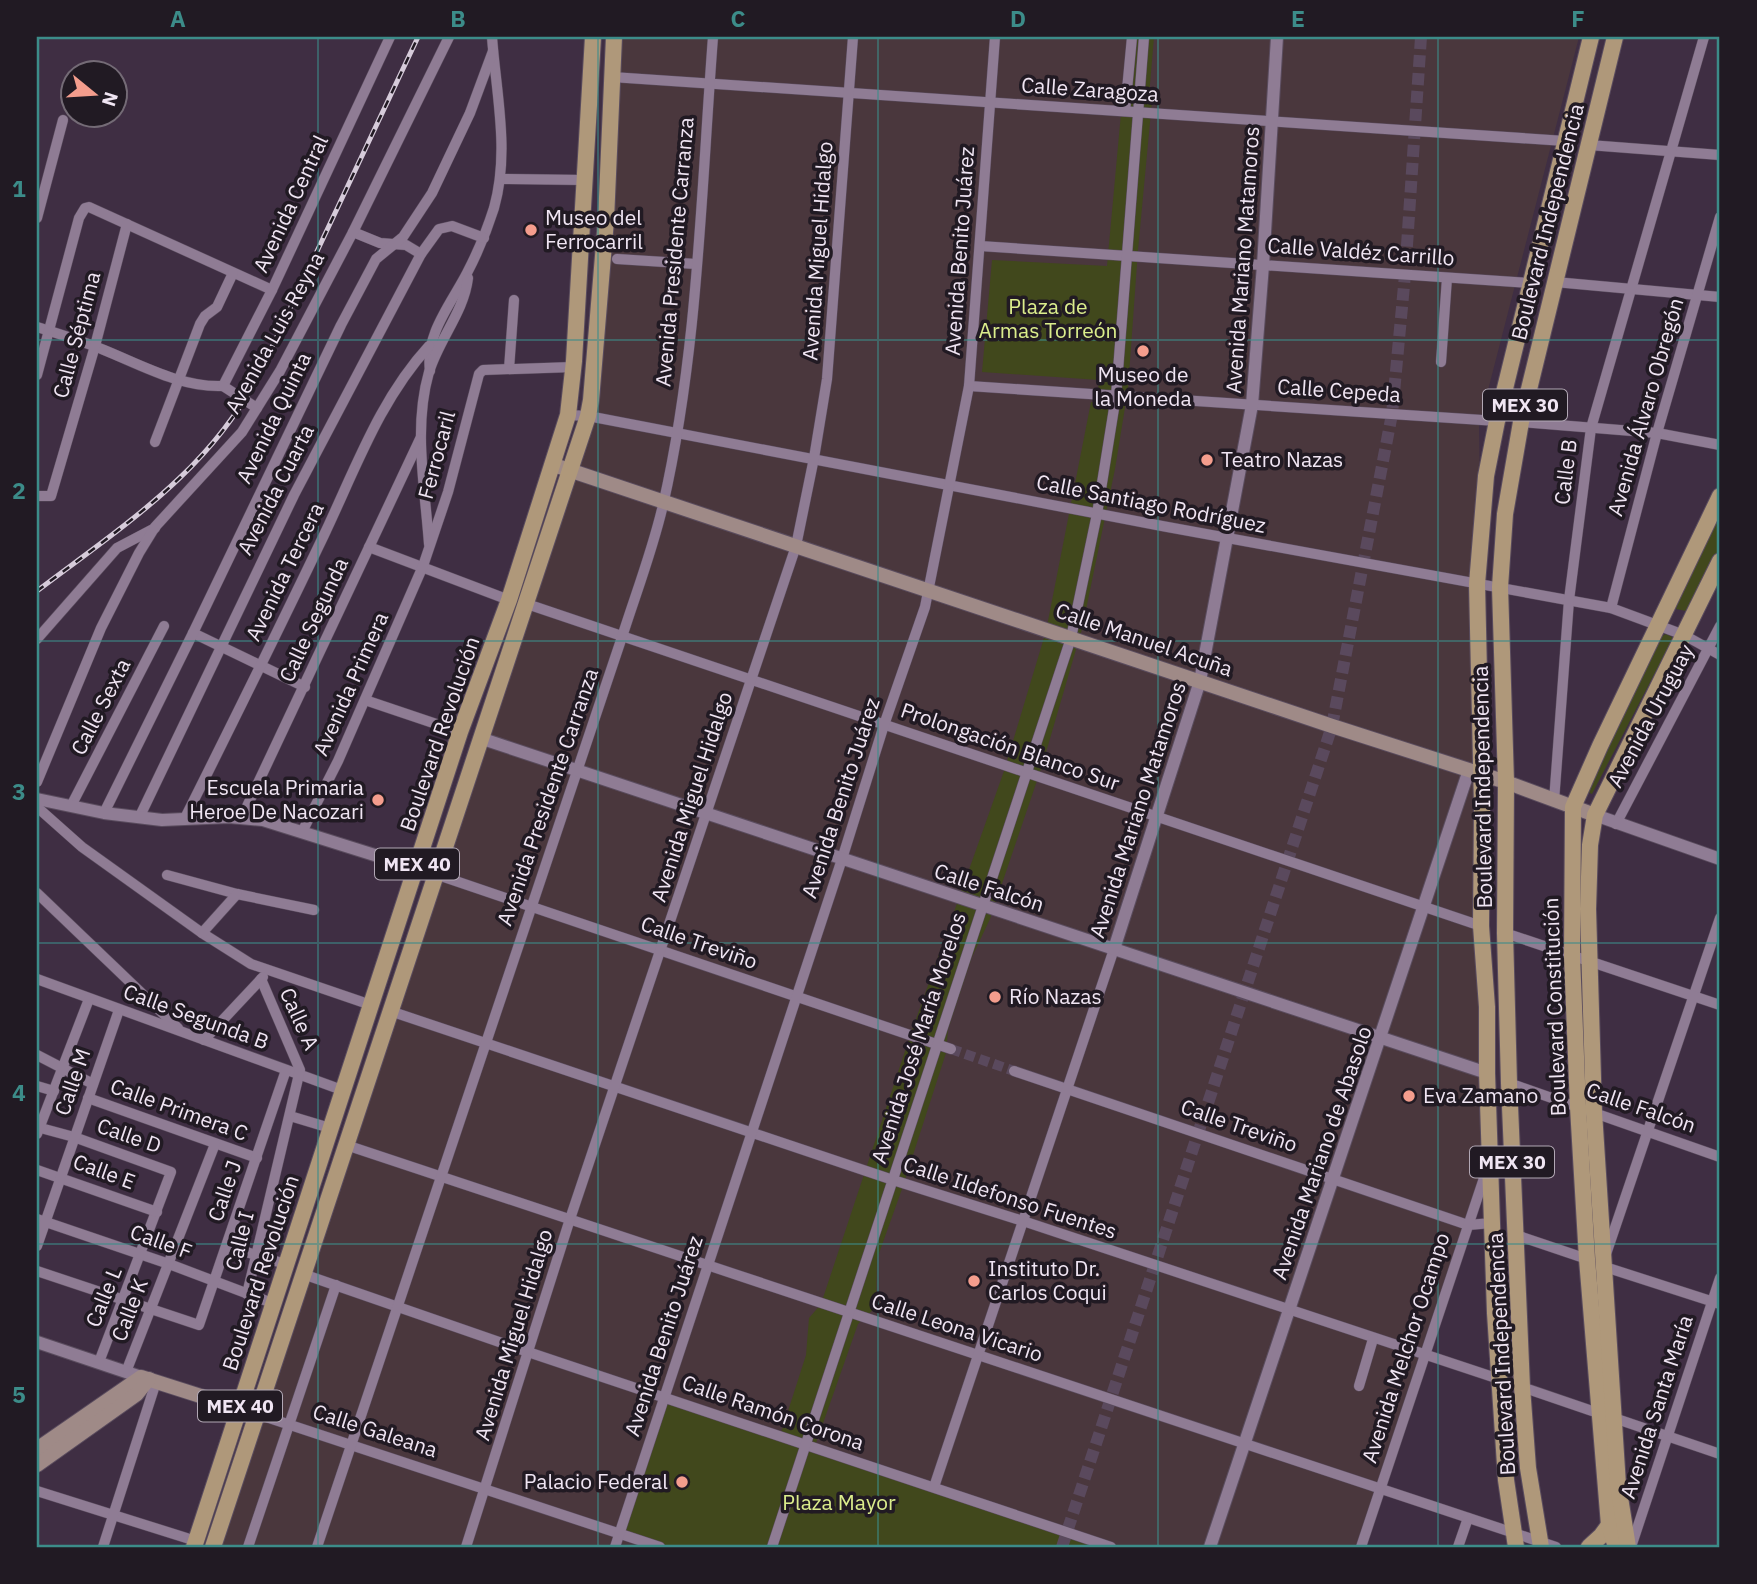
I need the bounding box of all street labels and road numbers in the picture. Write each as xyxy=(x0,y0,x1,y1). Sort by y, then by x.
street label: Calle Zaragoza xyxy=(1020,70,1160,108)
street label: Boulevard Independencia xyxy=(1504,101,1590,343)
street label: Avenida Presidente Carranza xyxy=(648,116,700,388)
street label: Avenida Mariano Matamoros xyxy=(1219,125,1265,395)
street label: Avenida Central xyxy=(246,130,334,277)
street label: Avenida Miguel Hidalgo xyxy=(795,140,839,361)
street label: Avenida Benito Juárez xyxy=(938,145,980,356)
street label: Calle Valdéz Carrillo xyxy=(1267,230,1456,272)
street label: Avenida Luis Reyna xyxy=(218,247,330,419)
street label: Calle Séptima xyxy=(46,268,106,401)
street label: Avenida Álvaro Obregón xyxy=(1600,294,1690,519)
street label: Avenida Quinta xyxy=(229,347,317,488)
street label: Calle Cepeda xyxy=(1276,372,1402,408)
road number: MEX 30 xyxy=(1483,390,1567,420)
street label: Ferrocaril xyxy=(411,407,461,502)
street label: Avenida Cuarta xyxy=(230,420,320,560)
street label: Calle B xyxy=(1547,438,1583,506)
street label: Calle Santiago Rodríguez xyxy=(1034,467,1268,539)
street label: Avenida Tercera xyxy=(238,498,330,645)
street label: Calle Segunda xyxy=(272,553,354,686)
street label: Calle Manuel Acuña xyxy=(1052,596,1237,682)
street label: Avenida Primera xyxy=(306,607,394,760)
street label: Boulevard Revolución xyxy=(393,633,486,835)
street label: Avenida Uruguay xyxy=(1601,638,1700,792)
street label: Calle Sexta xyxy=(64,654,136,760)
street label: Avenida Presidente Carranza xyxy=(490,664,604,929)
street label: Boulevard Independencia xyxy=(1466,665,1498,909)
street label: Avenida Mariano Matamoros xyxy=(1082,678,1192,941)
street label: Avenida Miguel Hidalgo xyxy=(644,688,738,905)
street label: Avenida Benito Juárez xyxy=(794,694,886,902)
street label: Prolongación Blanco Sur xyxy=(897,695,1124,797)
road number: MEX 40 xyxy=(375,848,459,880)
street label: Calle Falcón xyxy=(931,856,1048,918)
street label: Boulevard Constitución xyxy=(1536,897,1572,1117)
street label: Calle Treviño xyxy=(637,909,761,975)
street label: Avenida José María Morelos xyxy=(864,909,972,1167)
street label: Calle Segunda B xyxy=(120,977,273,1055)
street label: Calle A xyxy=(274,983,326,1054)
street label: Avenida Mariano de Abasolo xyxy=(1264,1022,1378,1283)
street label: Calle M xyxy=(48,1044,97,1119)
street label: Calle Primera C xyxy=(107,1071,252,1147)
street label: Calle Falcón xyxy=(1583,1075,1700,1139)
street label: Calle Treviño xyxy=(1177,1092,1301,1158)
street label: Calle D xyxy=(93,1111,165,1159)
road number: MEX 30 xyxy=(1470,1146,1554,1178)
street label: Calle E xyxy=(69,1147,139,1195)
street label: Calle Ildefonso Fuentes xyxy=(900,1149,1121,1245)
street label: Calle J xyxy=(201,1156,248,1225)
street label: Boulevard Revolución xyxy=(215,1171,305,1374)
street label: Calle I xyxy=(218,1208,260,1273)
street label: Calle F xyxy=(127,1217,196,1265)
street label: Avenida Miguel Hidalgo xyxy=(468,1226,559,1444)
street label: Avenida Melchor Ocampo xyxy=(1355,1229,1456,1466)
street label: Avenida Benito Juárez xyxy=(617,1232,709,1440)
street label: Boulevard Independencia xyxy=(1481,1232,1521,1476)
street label: Calle L xyxy=(78,1262,128,1331)
street label: Calle K xyxy=(104,1274,154,1345)
street label: Calle Leona Vicario xyxy=(868,1286,1046,1368)
street label: Avenida Santa María xyxy=(1613,1311,1699,1502)
street label: Calle Ramón Corona xyxy=(679,1368,868,1456)
road number: MEX 40 xyxy=(198,1390,282,1422)
street label: Calle Galeana xyxy=(309,1397,441,1463)

